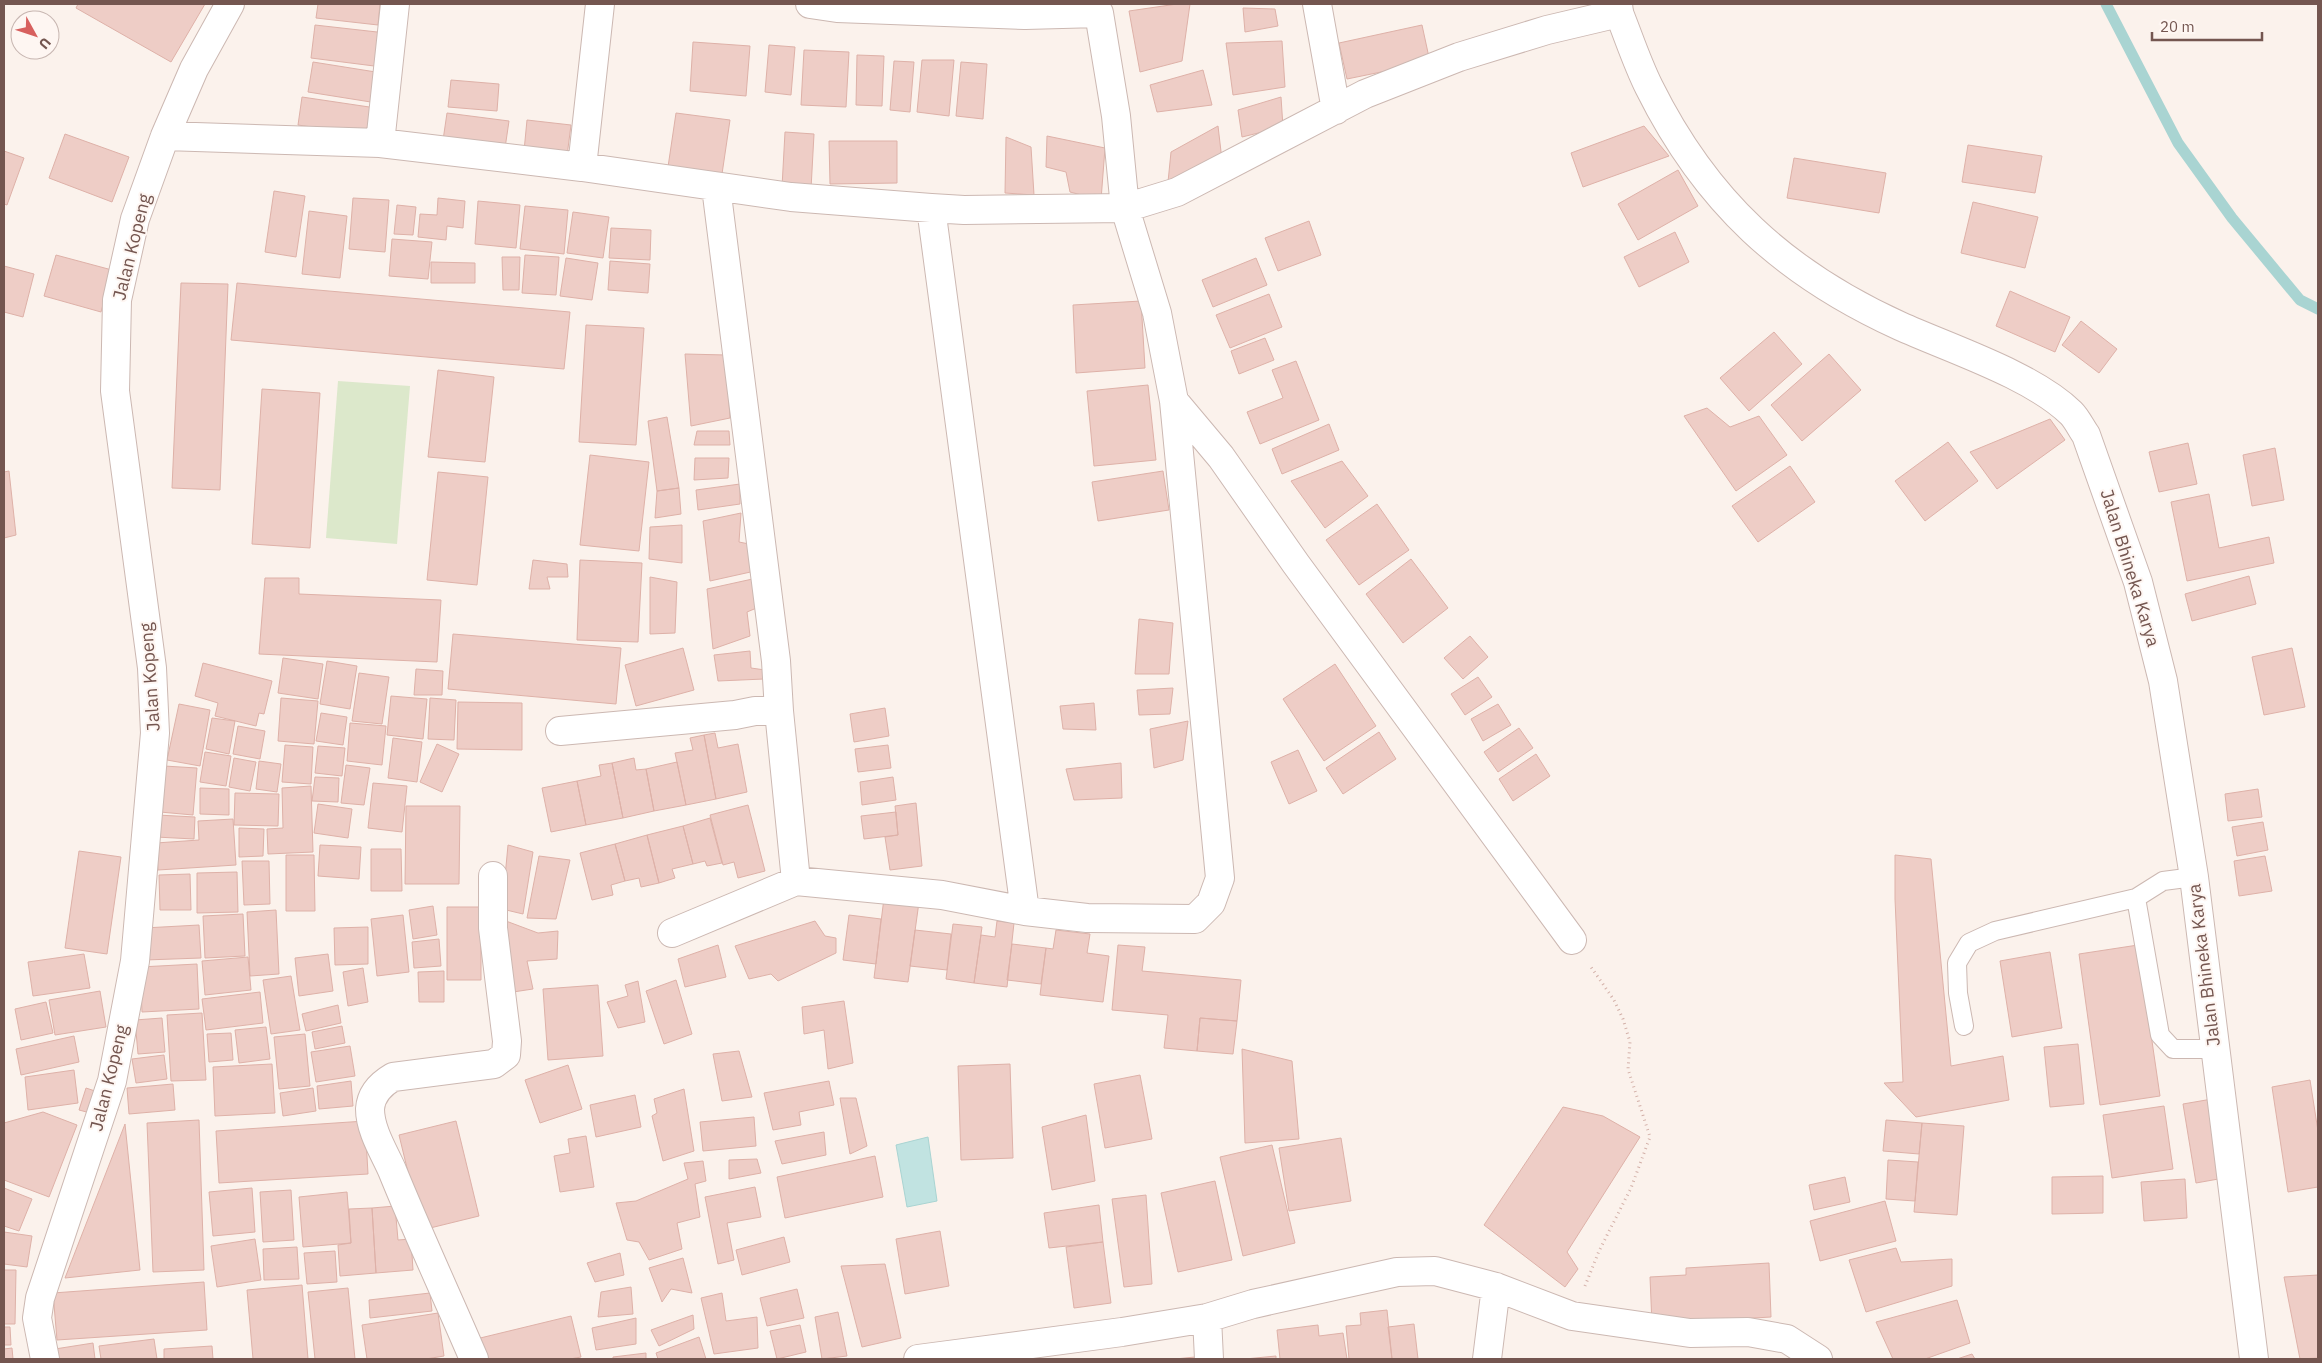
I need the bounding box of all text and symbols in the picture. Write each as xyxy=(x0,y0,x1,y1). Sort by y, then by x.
north arrow xyxy=(10,10,60,60)
scale bar xyxy=(2152,10,2262,42)
text: 20 m xyxy=(2160,17,2195,36)
text: U xyxy=(35,34,55,53)
street label: Jalan Kopeng xyxy=(107,191,156,302)
street label: Jalan Bhineka Karya xyxy=(2096,486,2165,650)
street label: Jalan Kopeng xyxy=(134,621,165,732)
street label: Jalan Bhineka Karya xyxy=(2182,882,2225,1048)
street label: Jalan Kopeng xyxy=(84,1022,133,1133)

